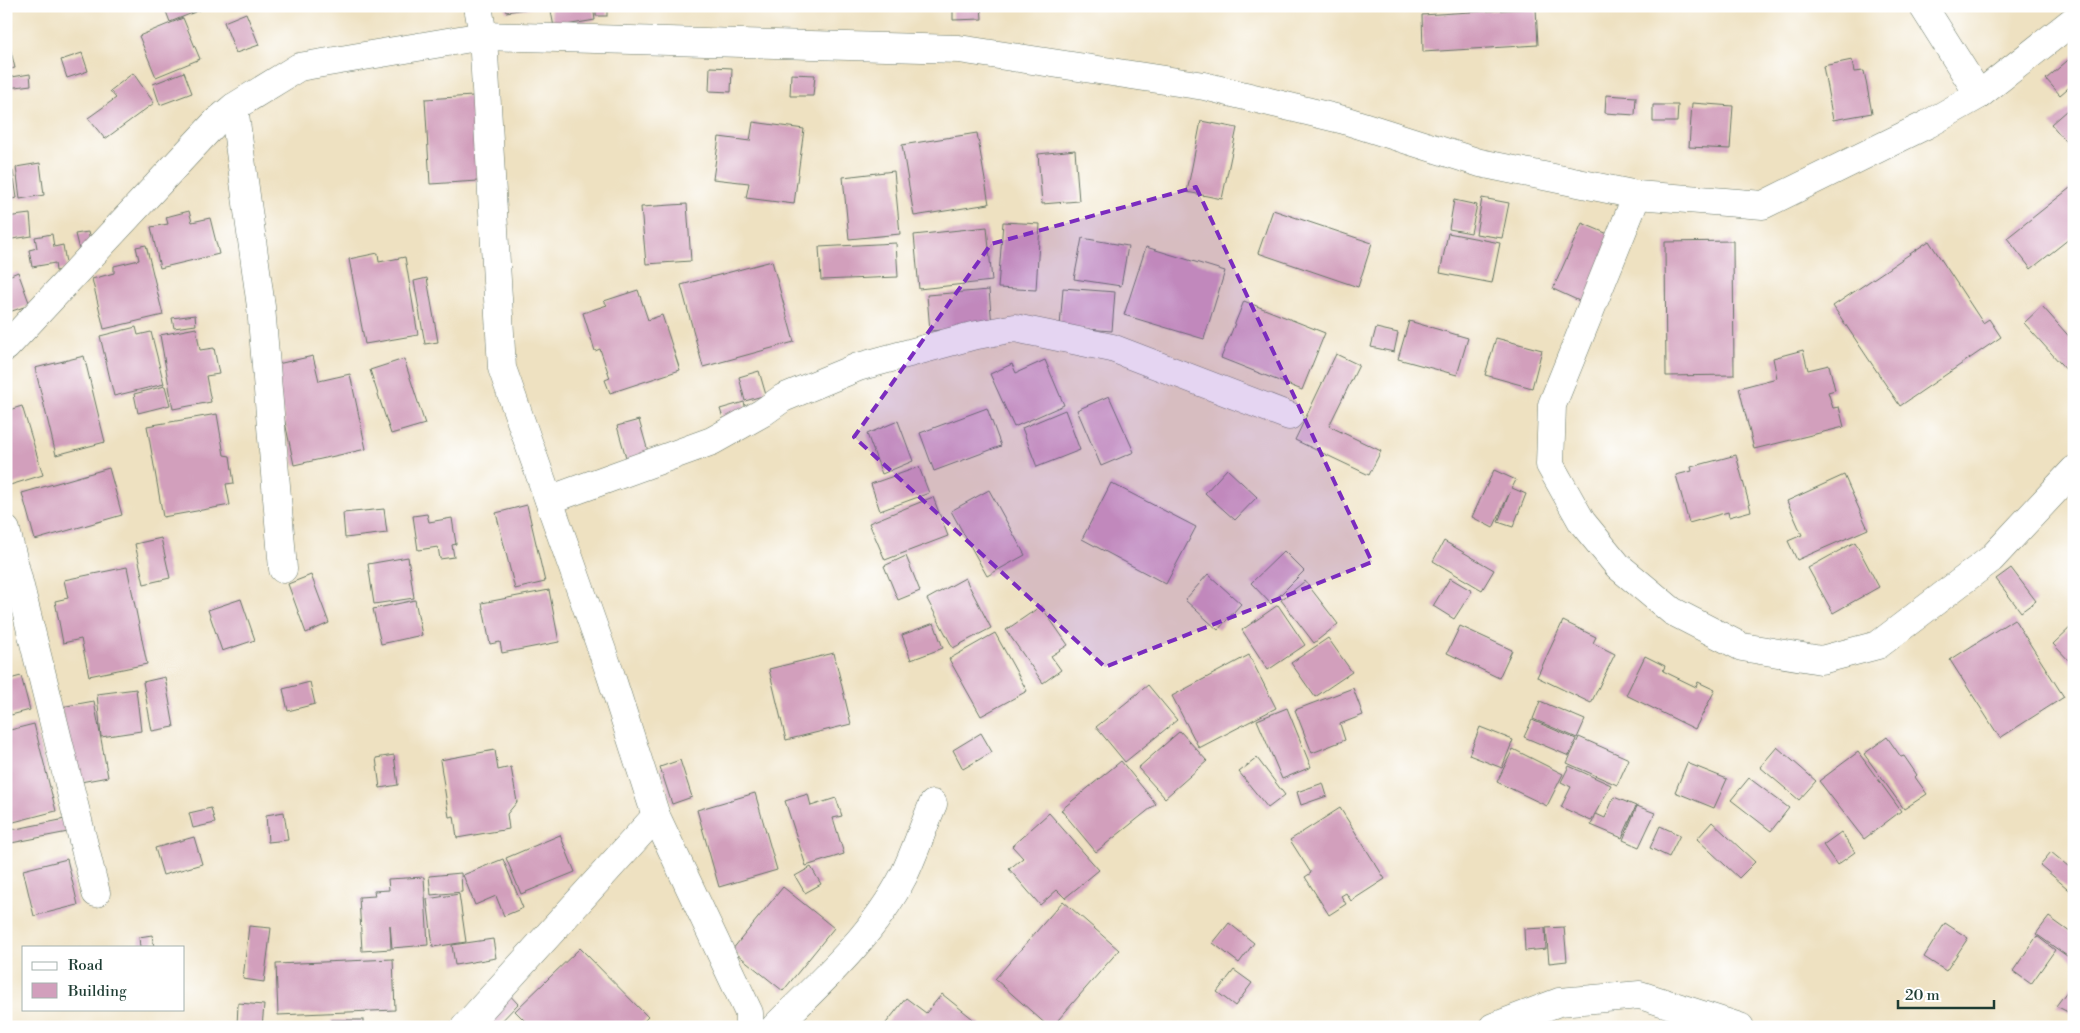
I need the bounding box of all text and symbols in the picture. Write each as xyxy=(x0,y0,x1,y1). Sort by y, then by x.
legend xyxy=(22,946,185,1010)
text: Road xyxy=(68,956,103,975)
scale bar xyxy=(1898,978,1994,1010)
text: Building xyxy=(67,982,127,1001)
text: 20 m xyxy=(1905,986,1940,1005)

